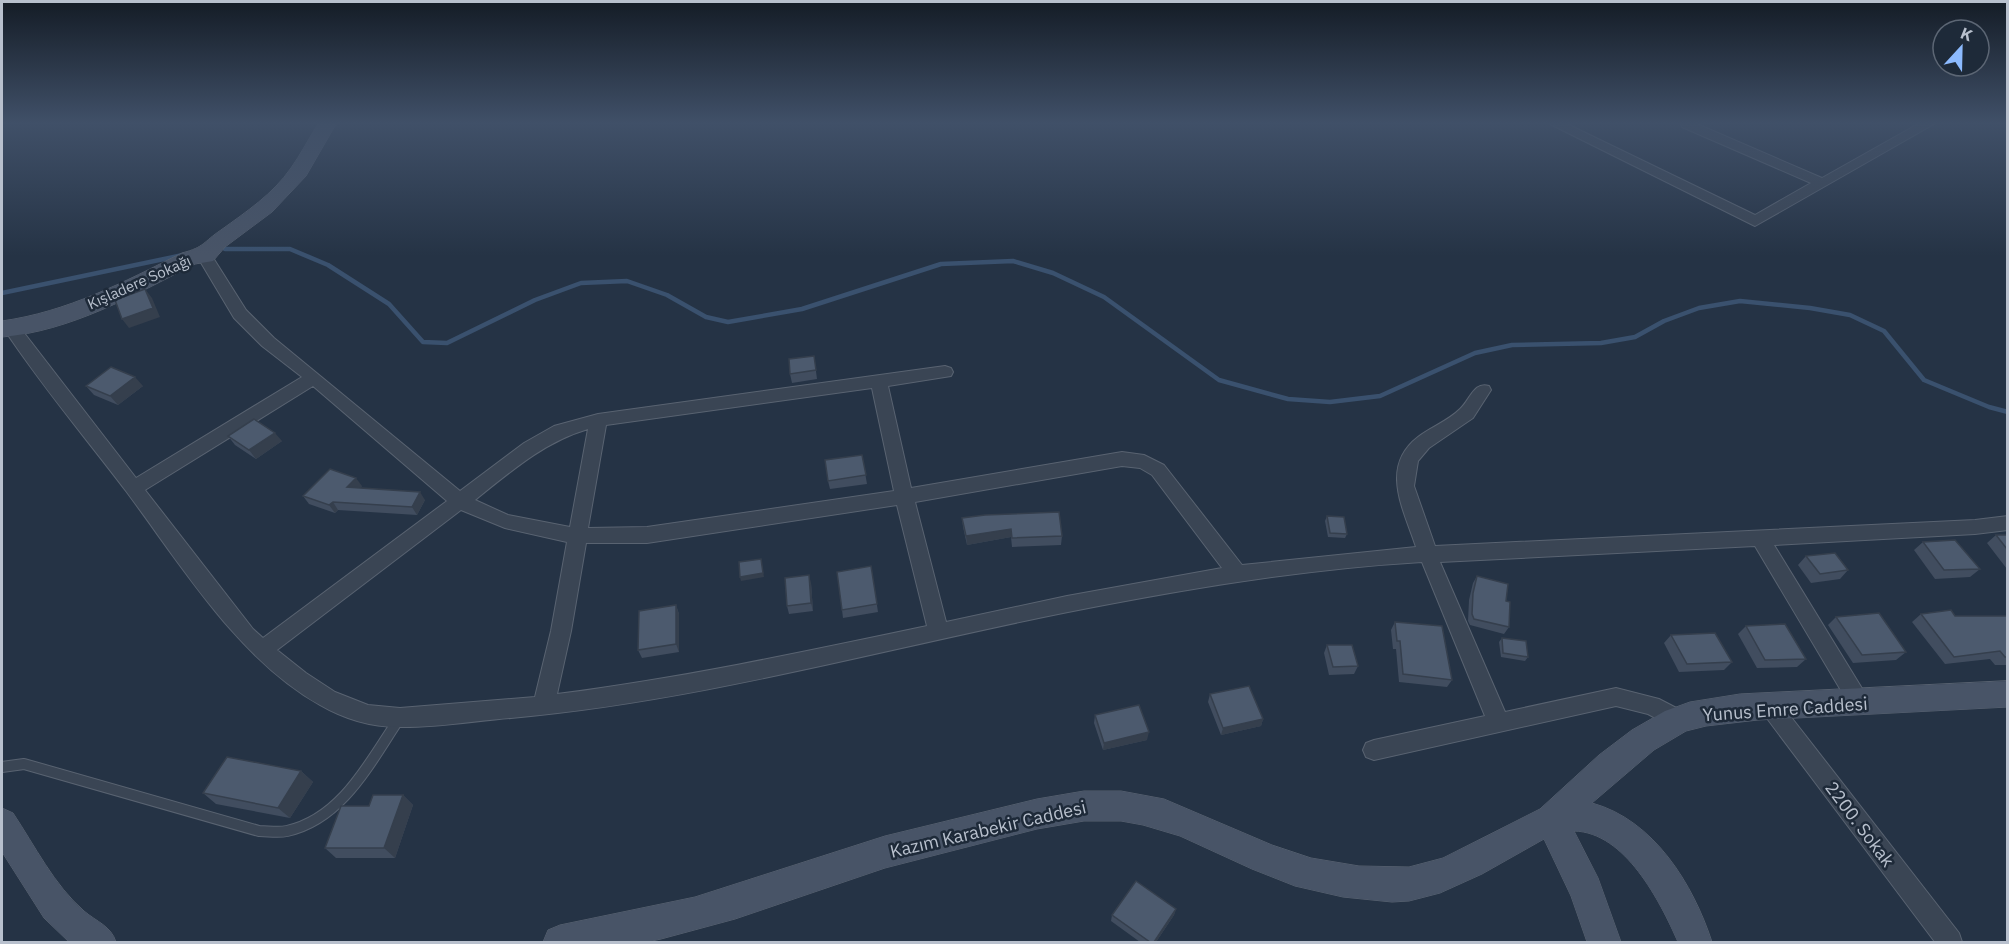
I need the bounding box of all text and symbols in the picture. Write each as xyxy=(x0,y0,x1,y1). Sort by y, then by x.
north arrow xyxy=(1931,18,1991,78)
text: K xyxy=(1958,23,1976,45)
street label: Kışladere Sokağı xyxy=(84,251,194,313)
street label: Yunus Emre Caddesi xyxy=(1702,692,1868,726)
street label: 2200. Sokak xyxy=(1820,777,1900,872)
street label: Kazım Karabekir Caddesi xyxy=(888,795,1088,863)

